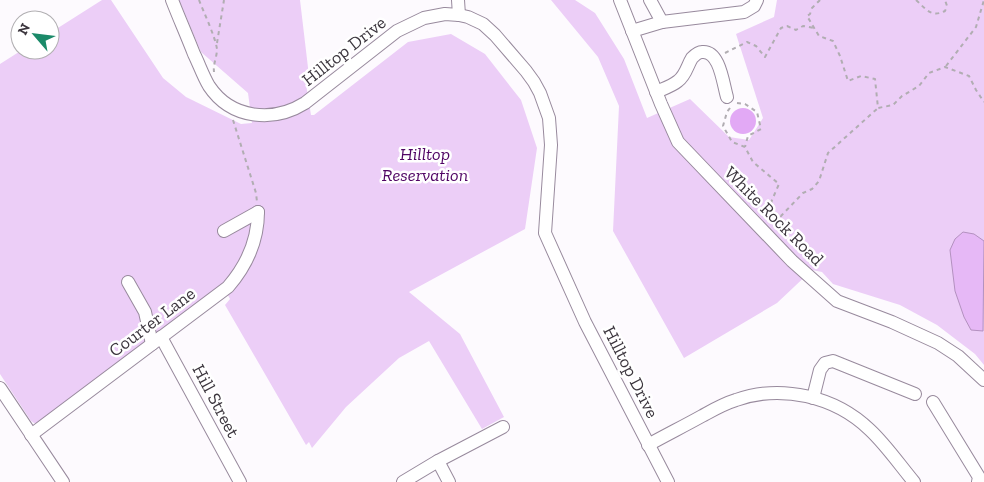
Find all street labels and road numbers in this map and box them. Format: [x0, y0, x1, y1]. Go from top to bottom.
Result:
street label: Hilltop Drive [298, 11, 390, 91]
street label: White Rock Road [720, 162, 828, 270]
street label: Courter Lane [105, 282, 199, 362]
street label: Hilltop Drive [598, 322, 664, 422]
street label: Hill Street [188, 361, 245, 442]

